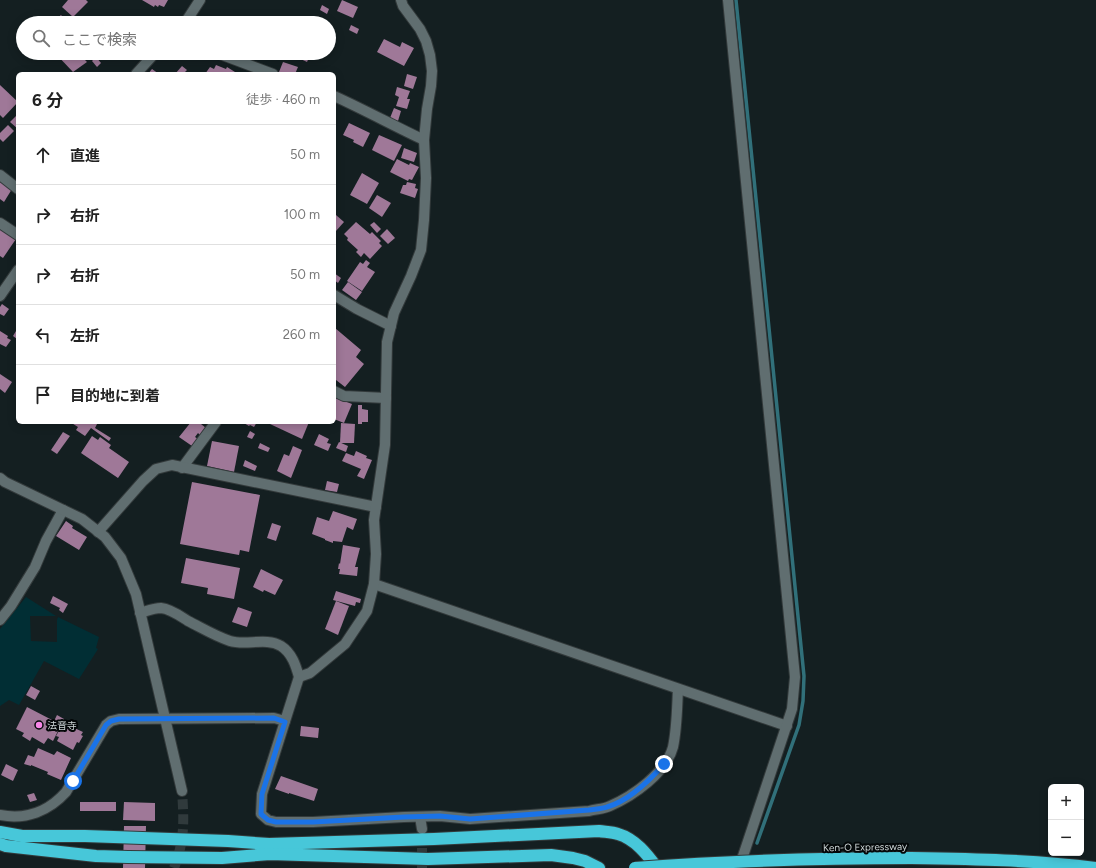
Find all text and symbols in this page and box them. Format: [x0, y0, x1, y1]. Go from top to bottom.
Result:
search box [16, 16, 336, 60]
icon: search [30, 27, 52, 49]
text: ここで検索 [62, 31, 137, 49]
text: 6 分 [32, 90, 63, 110]
text: 徒歩 · 460 m [246, 92, 320, 107]
icon: ahead [32, 144, 54, 166]
text: 直進 [70, 147, 100, 165]
text: 50 m [290, 147, 320, 162]
icon: right [32, 204, 54, 226]
text: 右折 [70, 207, 100, 225]
text: 100 m [284, 207, 320, 222]
icon: right [32, 264, 54, 286]
text: 右折 [70, 267, 100, 285]
text: 50 m [290, 267, 320, 282]
icon: left [32, 324, 54, 346]
text: 左折 [70, 327, 100, 345]
text: 260 m [283, 327, 320, 342]
icon: arrive [32, 384, 54, 406]
text: 目的地に到着 [70, 387, 160, 405]
place label: 法音寺 [47, 719, 77, 732]
marker: 法音寺 [34, 720, 44, 730]
route end [655, 755, 673, 773]
route start [64, 772, 82, 790]
map controls [1048, 784, 1084, 856]
button: + [1048, 784, 1084, 820]
button: − [1048, 820, 1084, 856]
street label: Ken-O Expressway [823, 840, 908, 854]

